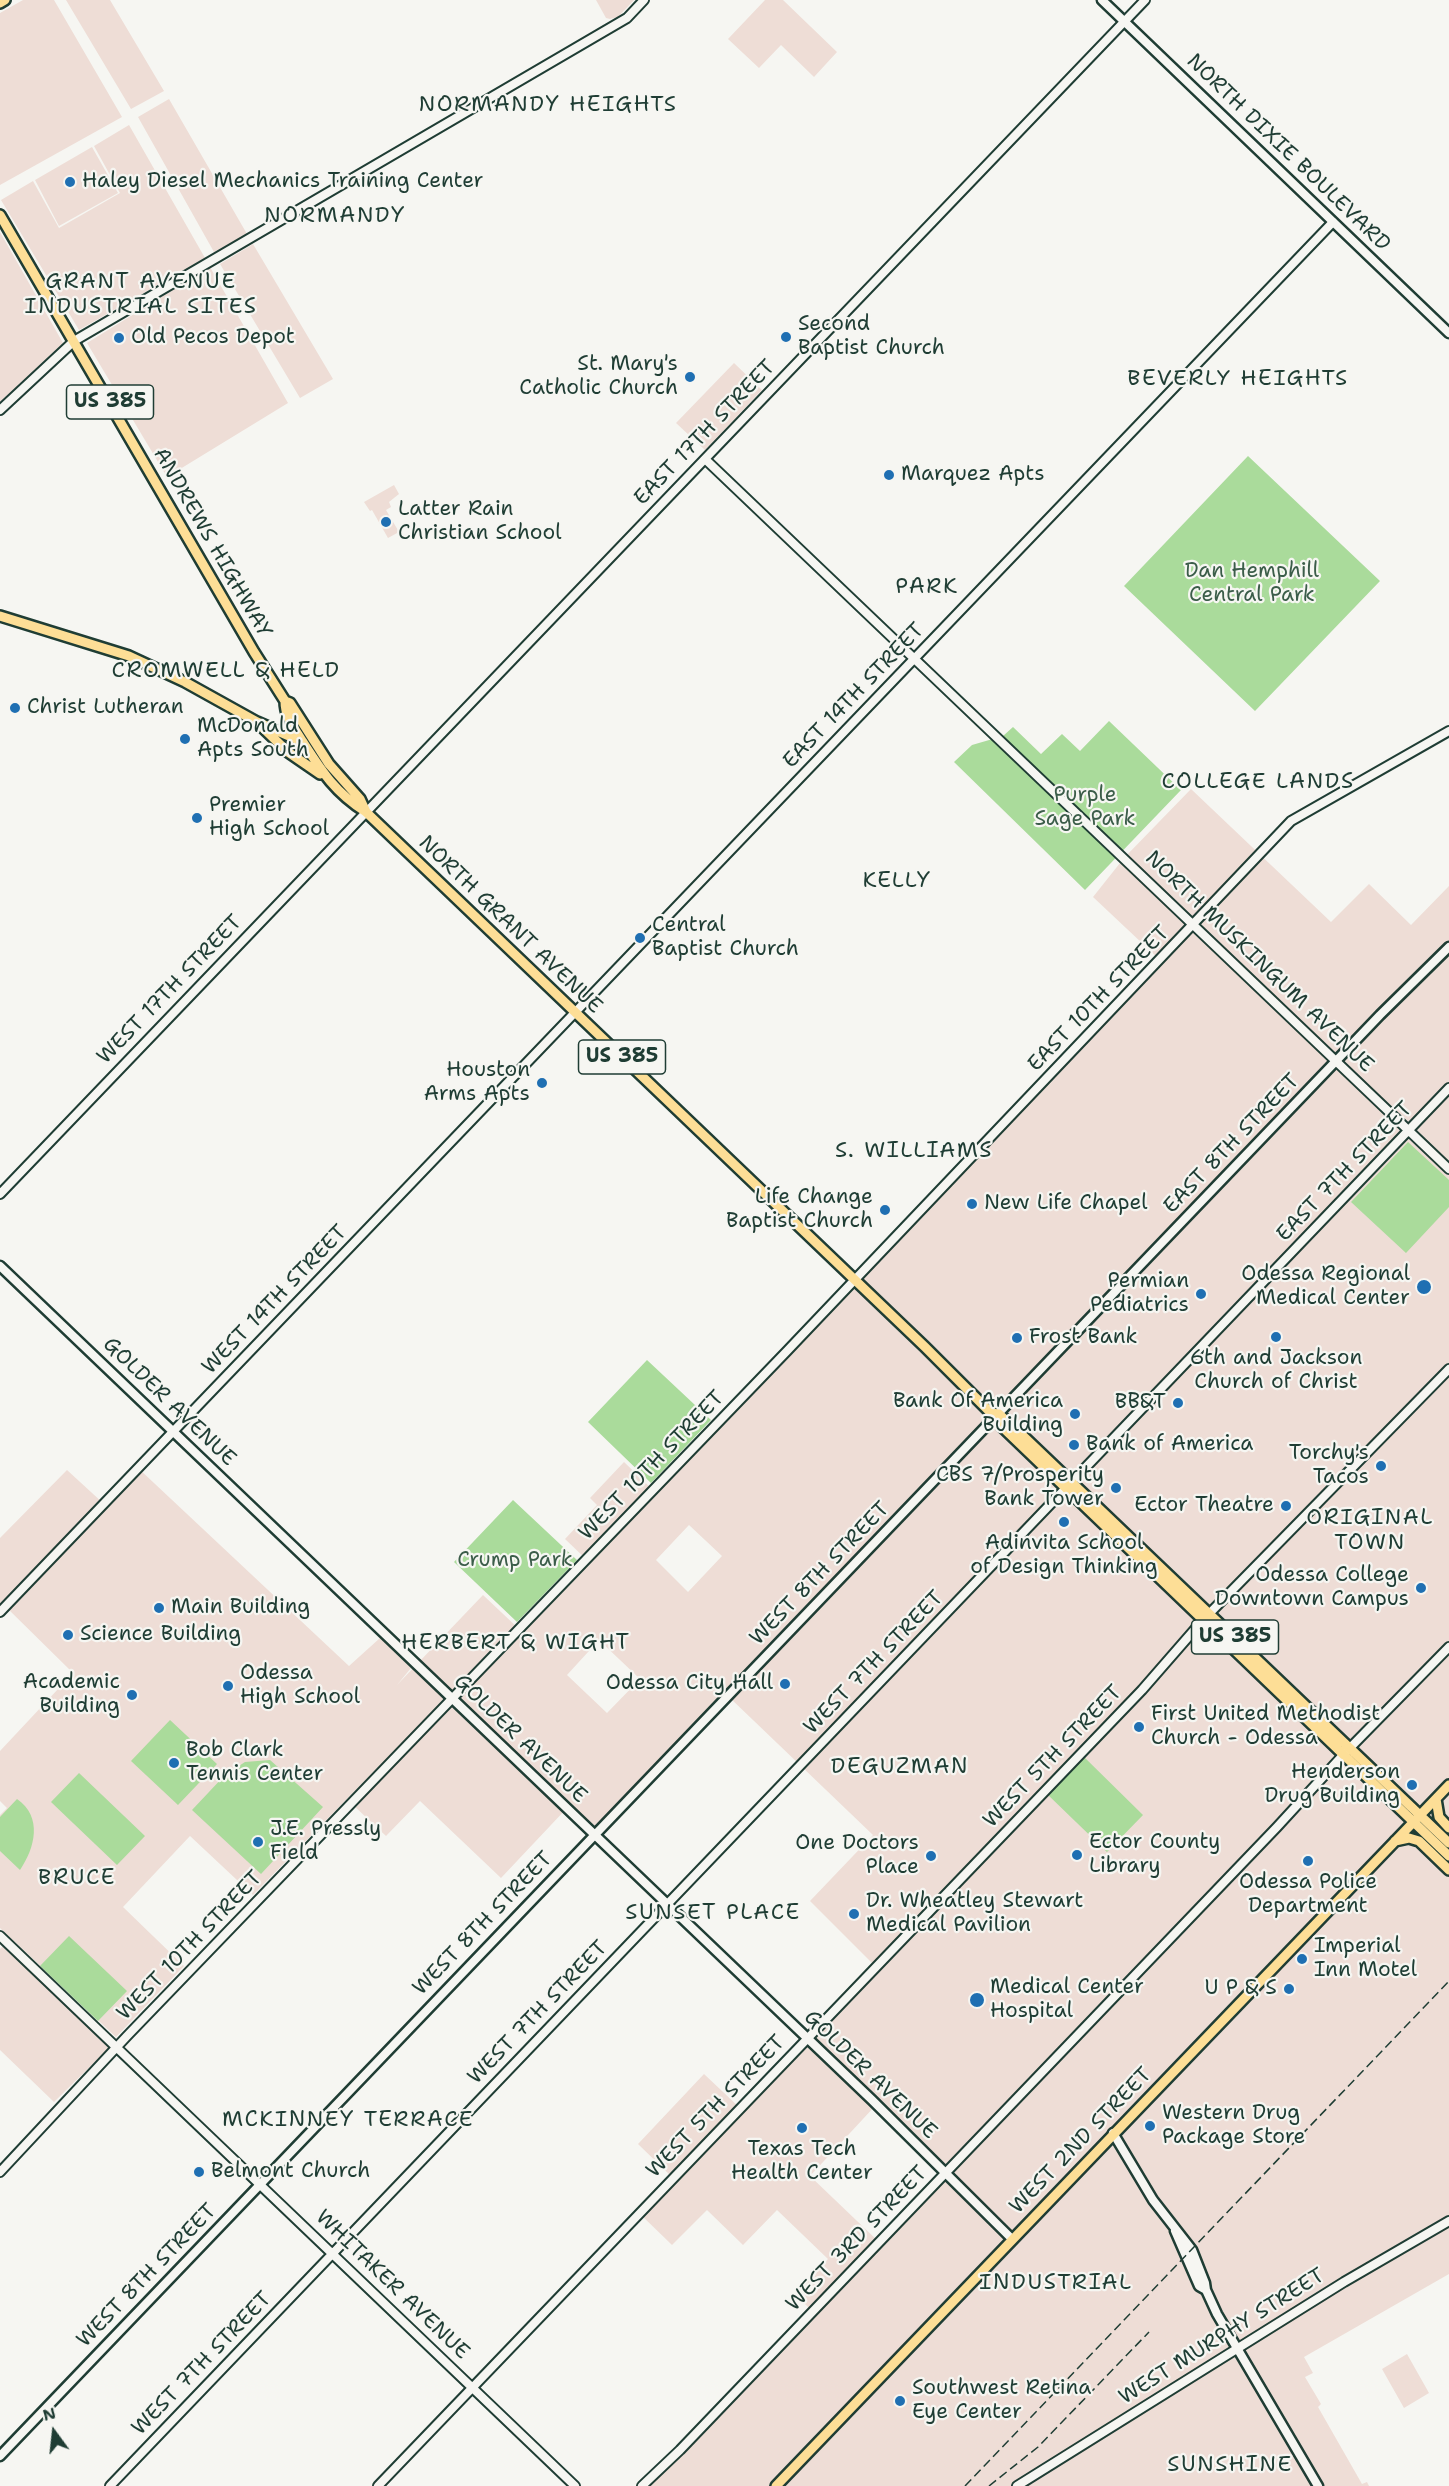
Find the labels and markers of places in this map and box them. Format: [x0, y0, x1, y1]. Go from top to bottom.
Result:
place label: Haley Diesel Mechanics Training Center [82, 169, 484, 195]
marker: Haley Diesel Mechanics Training Center [63, 175, 77, 189]
place label: Second Baptist Church [798, 312, 945, 362]
place label: Old Pecos Depot [131, 325, 295, 351]
marker: Second Baptist Church [779, 330, 793, 344]
marker: Old Pecos Depot [112, 331, 126, 345]
place label: St. Mary's Catholic Church [519, 352, 678, 402]
marker: St. Mary's Catholic Church [683, 370, 697, 384]
place label: Marquez Apts [901, 462, 1045, 488]
marker: Marquez Apts [882, 468, 896, 482]
place label: Latter Rain Christian School [398, 497, 561, 547]
marker: Latter Rain Christian School [379, 515, 393, 529]
place label: Christ Lutheran [27, 695, 184, 721]
marker: Christ Lutheran [8, 701, 22, 715]
place label: McDonald Apts South [197, 714, 309, 764]
marker: McDonald Apts South [178, 732, 192, 746]
place label: Premier High School [209, 793, 329, 843]
marker: Premier High School [190, 811, 204, 825]
place label: Central Baptist Church [652, 913, 799, 963]
marker: Central Baptist Church [633, 931, 647, 945]
place label: Houston Arms Apts [424, 1058, 530, 1108]
marker: Houston Arms Apts [535, 1076, 549, 1090]
place label: Life Change Baptist Church [726, 1185, 873, 1235]
place label: New Life Chapel [984, 1191, 1148, 1217]
marker: New Life Chapel [965, 1197, 979, 1211]
marker: Life Change Baptist Church [878, 1203, 892, 1217]
place label: Odessa Regional Medical Center [1241, 1262, 1410, 1312]
place label: Permian Pediatrics [1090, 1269, 1189, 1319]
marker: Odessa Regional Medical Center [1415, 1278, 1433, 1296]
marker: Permian Pediatrics [1194, 1287, 1208, 1301]
place label: Frost Bank [1029, 1325, 1138, 1351]
marker: 6th and Jackson Church of Christ [1269, 1330, 1283, 1344]
marker: Frost Bank [1010, 1331, 1024, 1345]
place label: 6th and Jackson Church of Christ [1190, 1346, 1362, 1396]
place label: Bank Of America Building [893, 1389, 1063, 1439]
place label: BB&T [1115, 1390, 1166, 1416]
marker: BB&T [1171, 1396, 1185, 1410]
marker: Bank Of America Building [1068, 1407, 1082, 1421]
place label: Bank of America [1086, 1432, 1253, 1458]
marker: Bank of America [1067, 1438, 1081, 1452]
place label: Torchy's Tacos [1289, 1441, 1369, 1491]
marker: Torchy's Tacos [1374, 1459, 1388, 1473]
place label: CBS 7/Prosperity Bank Tower [936, 1463, 1104, 1513]
marker: CBS 7/Prosperity Bank Tower [1109, 1481, 1123, 1495]
place label: Ector Theatre [1134, 1493, 1274, 1519]
marker: Ector Theatre [1279, 1499, 1293, 1513]
marker: Adinvita School of Design Thinking [1057, 1515, 1071, 1529]
place label: Adinvita School of Design Thinking [970, 1531, 1158, 1581]
place label: Odessa College Downtown Campus [1215, 1563, 1409, 1613]
marker: Odessa College Downtown Campus [1414, 1581, 1428, 1595]
place label: Main Building [171, 1595, 310, 1621]
marker: Main Building [152, 1601, 166, 1615]
place label: Science Building [80, 1622, 241, 1648]
marker: Science Building [61, 1628, 75, 1642]
place label: Odessa High School [240, 1661, 360, 1711]
place label: Academic Building [23, 1670, 120, 1720]
place label: Odessa City Hall [606, 1671, 773, 1697]
marker: Odessa City Hall [778, 1677, 792, 1691]
marker: Odessa High School [221, 1679, 235, 1693]
marker: Academic Building [125, 1688, 139, 1702]
place label: First United Methodist Church - Odessa [1151, 1702, 1380, 1752]
marker: First United Methodist Church - Odessa [1132, 1720, 1146, 1734]
place label: Bob Clark Tennis Center [186, 1738, 323, 1788]
marker: Bob Clark Tennis Center [167, 1756, 181, 1770]
place label: Henderson Drug Building [1264, 1760, 1400, 1810]
marker: Henderson Drug Building [1405, 1778, 1419, 1792]
place label: J.E. Pressly Field [270, 1817, 381, 1867]
place label: Ector County Library [1089, 1830, 1220, 1880]
place label: One Doctors Place [795, 1831, 919, 1881]
marker: J.E. Pressly Field [251, 1835, 265, 1849]
marker: Ector County Library [1070, 1848, 1084, 1862]
marker: One Doctors Place [924, 1849, 938, 1863]
marker: Odessa Police Department [1301, 1854, 1315, 1868]
place label: Odessa Police Department [1239, 1870, 1377, 1920]
place label: Dr. Wheatley Stewart Medical Pavilion [866, 1889, 1083, 1939]
marker: Dr. Wheatley Stewart Medical Pavilion [847, 1907, 861, 1921]
place label: Imperial Inn Motel [1314, 1934, 1417, 1984]
marker: Imperial Inn Motel [1295, 1952, 1309, 1966]
place label: Medical Center Hospital [990, 1975, 1144, 2025]
place label: U P & S [1205, 1976, 1277, 2002]
marker: U P & S [1282, 1982, 1296, 1996]
marker: Medical Center Hospital [968, 1991, 986, 2009]
place label: Western Drug Package Store [1162, 2101, 1305, 2151]
marker: Western Drug Package Store [1143, 2119, 1157, 2133]
marker: Texas Tech Health Center [795, 2121, 809, 2135]
place label: Texas Tech Health Center [731, 2137, 873, 2187]
place label: Belmont Church [211, 2159, 370, 2185]
marker: Belmont Church [192, 2165, 206, 2179]
place label: Southwest Retina Eye Center [912, 2376, 1091, 2426]
marker: Southwest Retina Eye Center [893, 2394, 907, 2408]

